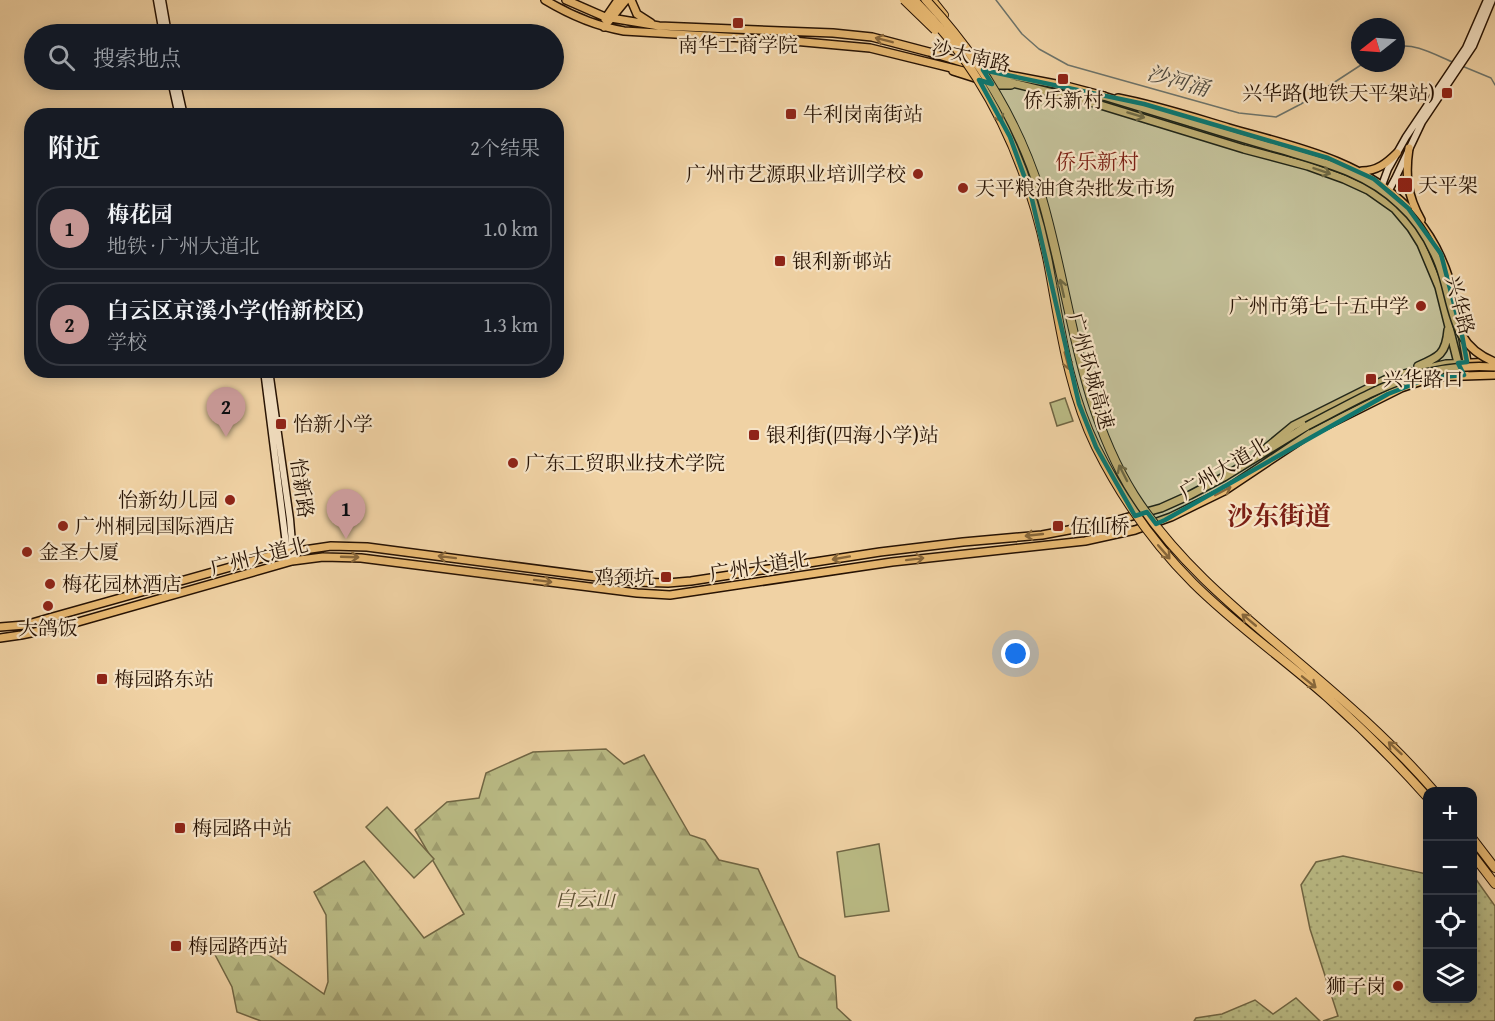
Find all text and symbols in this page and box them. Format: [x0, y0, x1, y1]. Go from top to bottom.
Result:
marker: 南华工商学院 [731, 16, 745, 30]
north arrow [1351, 18, 1405, 72]
search box [24, 24, 564, 90]
place label: 南华工商学院 [678, 30, 798, 59]
street label: 沙太南路 [929, 32, 1013, 79]
one-way arrow [874, 34, 893, 46]
icon: search [45, 41, 78, 74]
text: 搜索地点 [93, 42, 181, 74]
water label: 沙河涌 [1144, 57, 1215, 105]
marker: 侨乐新村 [1056, 72, 1070, 86]
place label: 兴华路(地铁天平架站) [1242, 78, 1435, 107]
place label: 侨乐新村 [1023, 85, 1103, 114]
marker: 兴华路(地铁天平架站) [1440, 86, 1454, 100]
place label: 牛利岗南街站 [803, 99, 923, 128]
one-way arrow [993, 104, 1005, 122]
marker: 牛利岗南街站 [784, 107, 798, 121]
one-way arrow [1126, 110, 1145, 121]
text: 附近 [48, 128, 100, 167]
text: 2个结果 [470, 133, 540, 162]
district label: 侨乐新村 [1055, 146, 1139, 177]
place label: 广州市艺源职业培训学校 [686, 159, 906, 188]
one-way arrow [1312, 166, 1331, 177]
marker: 广州市艺源职业培训学校 [911, 167, 925, 181]
place label: 天平架 [1418, 170, 1478, 199]
place label: 天平粮油食杂批发市场 [975, 173, 1175, 202]
marker: 天平架 [1396, 176, 1414, 194]
marker: 天平粮油食杂批发市场 [956, 181, 970, 195]
text: 梅花园 [107, 198, 173, 230]
text: 1 [64, 214, 75, 243]
text: 1.0 km [483, 214, 538, 243]
text: 地铁 · 广州大道北 [107, 231, 259, 260]
place label: 银利新邨站 [792, 246, 892, 275]
marker: 银利新邨站 [773, 254, 787, 268]
street label: 兴华路 [1439, 272, 1482, 338]
one-way arrow [1056, 279, 1068, 298]
place label: 广州市第七十五中学 [1229, 291, 1409, 320]
text: 白云区京溪小学(怡新校区) [107, 294, 364, 326]
marker: 广州市第七十五中学 [1414, 299, 1428, 313]
street label: 广州环城高速 [1061, 309, 1122, 433]
text: 2 [64, 310, 75, 339]
text: 1.3 km [483, 310, 538, 339]
text: 学校 [107, 327, 147, 356]
one-way arrow [1062, 351, 1074, 370]
place label: 兴华路口 [1383, 364, 1463, 393]
marker: 兴华路口 [1364, 372, 1378, 386]
pin: 2 [206, 388, 246, 437]
place label: 怡新小学 [293, 409, 373, 438]
marker: 怡新小学 [274, 417, 288, 431]
place label: 银利街(四海小学)站 [766, 420, 939, 449]
marker: 银利街(四海小学)站 [747, 428, 761, 442]
street label: 广州大道北 [1173, 429, 1274, 506]
place label: 广东工贸职业技术学院 [525, 448, 725, 477]
street label: 怡新路 [284, 456, 321, 520]
marker: 广东工贸职业技术学院 [506, 456, 520, 470]
one-way arrow [1117, 465, 1129, 482]
place label: 怡新幼儿园 [118, 485, 218, 514]
one-way arrow [1214, 485, 1231, 497]
pin: 1 [326, 490, 366, 539]
marker: 怡新幼儿园 [223, 493, 237, 507]
district label: 沙东街道 [1227, 496, 1331, 535]
place label: 广州桐园国际酒店 [75, 511, 235, 540]
place label: 伍仙桥 [1070, 511, 1130, 540]
marker: 广州桐园国际酒店 [56, 519, 70, 533]
marker: 伍仙桥 [1051, 519, 1065, 533]
street label: 广州大道北 [207, 529, 311, 582]
one-way arrow [1025, 530, 1045, 541]
place label: 金圣大厦 [39, 537, 119, 566]
street label: 广州大道北 [707, 543, 811, 588]
one-way arrow [1158, 544, 1171, 560]
marker: 金圣大厦 [20, 545, 34, 559]
one-way arrow [437, 551, 457, 562]
one-way arrow [339, 552, 359, 563]
one-way arrow [831, 553, 851, 564]
one-way arrow [904, 553, 924, 564]
place label: 鸡颈坑 [594, 562, 654, 591]
place label: 梅花园林酒店 [62, 569, 182, 598]
marker: 鸡颈坑 [659, 570, 673, 584]
one-way arrow [533, 576, 553, 587]
marker: 梅花园林酒店 [43, 577, 57, 591]
marker: 大鸽饭 [41, 599, 55, 613]
place label: 大鸽饭 [18, 613, 78, 642]
one-way arrow [1242, 613, 1257, 627]
your location [1001, 639, 1030, 668]
place label: 梅园路东站 [114, 664, 214, 693]
marker: 梅园路东站 [95, 672, 109, 686]
one-way arrow [1301, 675, 1316, 689]
one-way arrow [1388, 742, 1403, 756]
map controls [1423, 787, 1477, 1003]
button: + [1423, 787, 1477, 841]
place label: 梅园路中站 [192, 813, 292, 842]
marker: 梅园路中站 [173, 821, 187, 835]
button: − [1423, 841, 1477, 895]
park label: 白云山 [555, 884, 617, 913]
button: locate [1423, 895, 1477, 949]
place label: 梅园路西站 [188, 931, 288, 960]
marker: 梅园路西站 [169, 939, 183, 953]
button: layers [1423, 949, 1477, 1003]
place label: 狮子岗 [1326, 971, 1386, 1000]
marker: 狮子岗 [1391, 979, 1405, 993]

